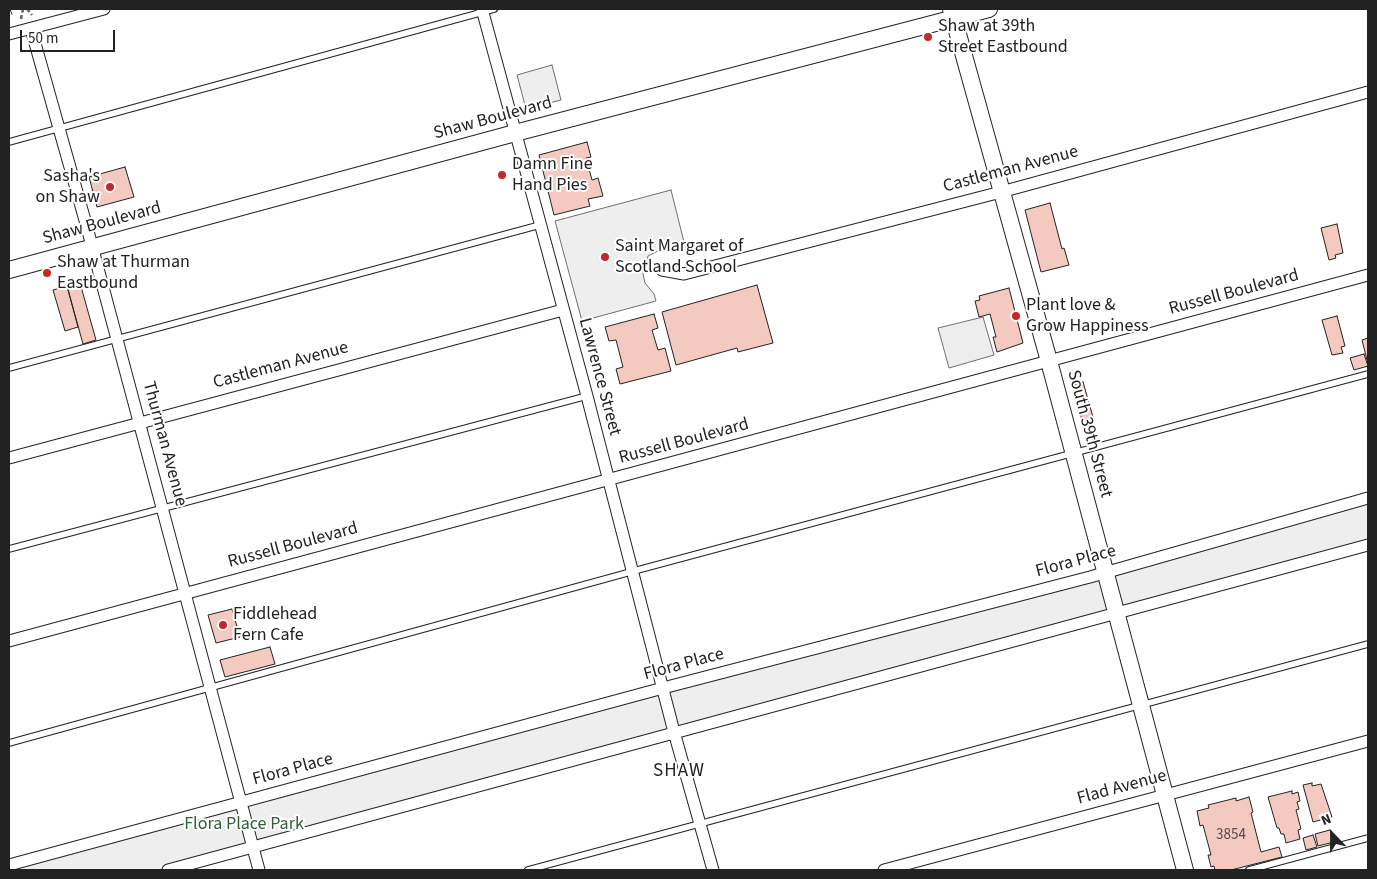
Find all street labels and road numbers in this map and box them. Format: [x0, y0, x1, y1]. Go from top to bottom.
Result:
street label: Shaw Boulevard [431, 93, 555, 145]
street label: Castleman Avenue [941, 142, 1081, 198]
street label: Shaw Boulevard [40, 198, 164, 250]
street label: Russell Boulevard [1167, 265, 1301, 321]
street label: Lawrence Street [573, 316, 625, 438]
street label: Castleman Avenue [211, 338, 351, 394]
street label: South 39th Street [1062, 368, 1116, 500]
street label: Thurman Avenue [137, 379, 191, 509]
street label: Russell Boulevard [617, 414, 751, 470]
street label: Russell Boulevard [226, 518, 360, 574]
street label: Flora Place [1033, 541, 1119, 583]
street label: Flora Place [641, 644, 727, 686]
street label: Flora Place [250, 749, 336, 791]
street label: Flad Avenue [1075, 766, 1169, 810]

